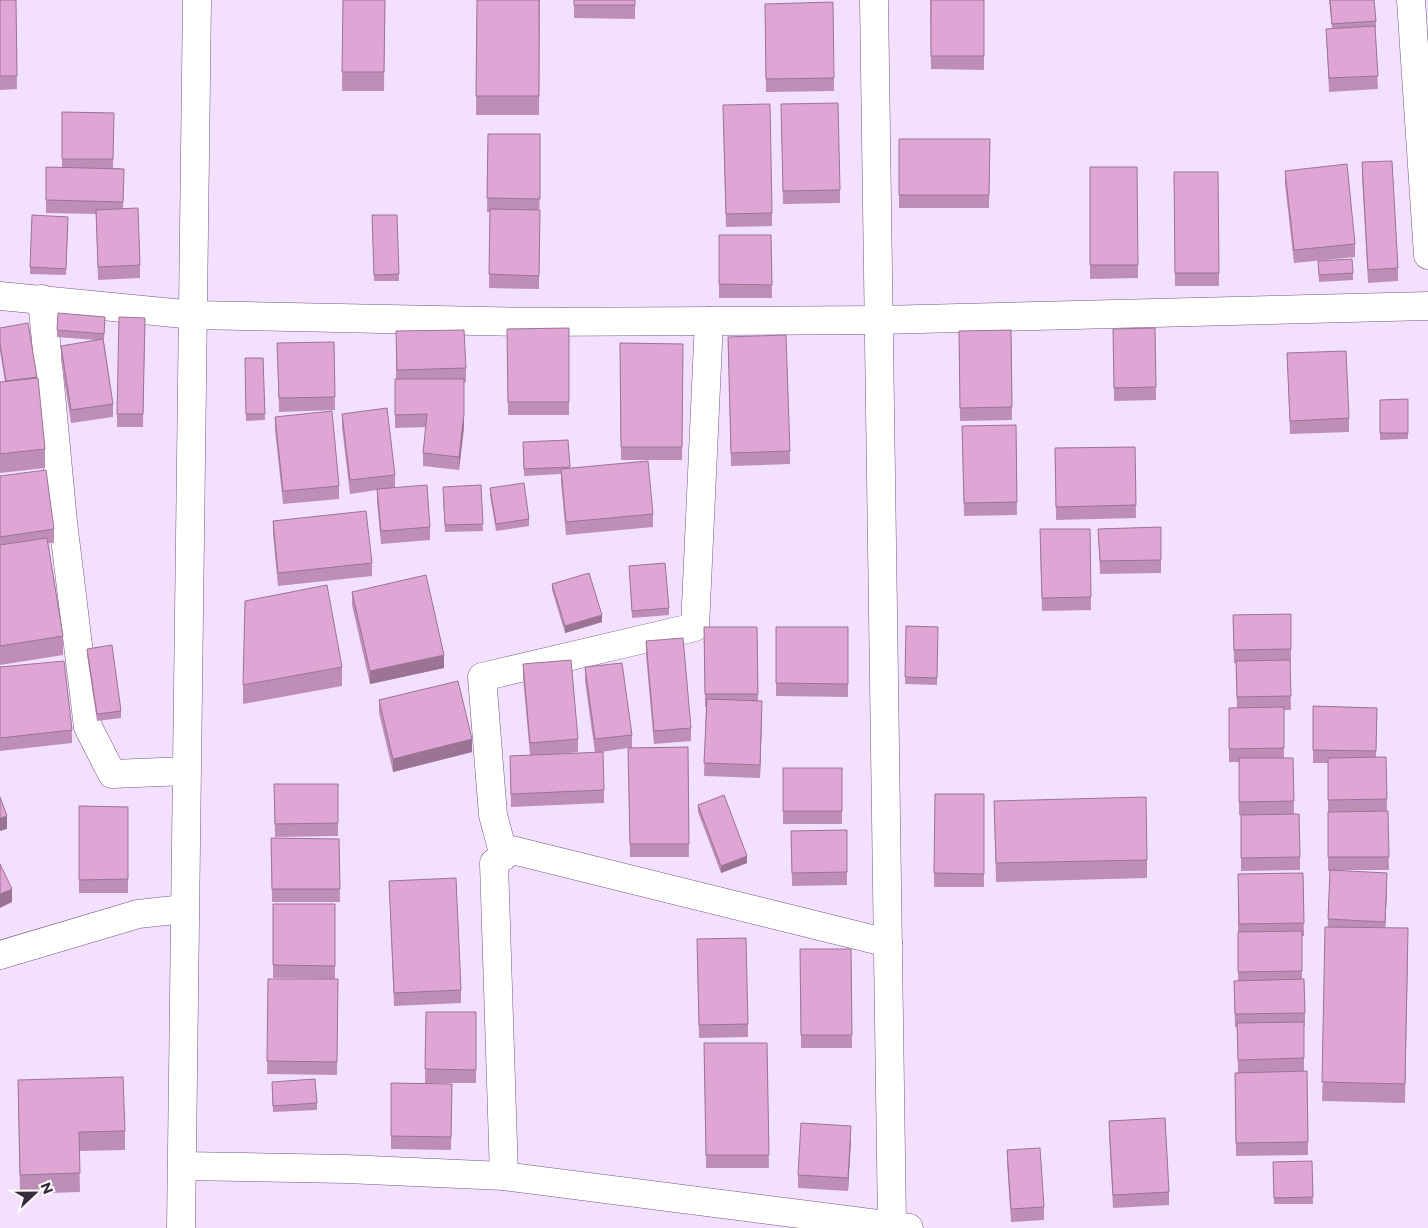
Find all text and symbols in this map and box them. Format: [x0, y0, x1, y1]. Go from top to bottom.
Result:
north arrow [10, 1168, 60, 1218]
text: N [37, 1180, 58, 1197]

